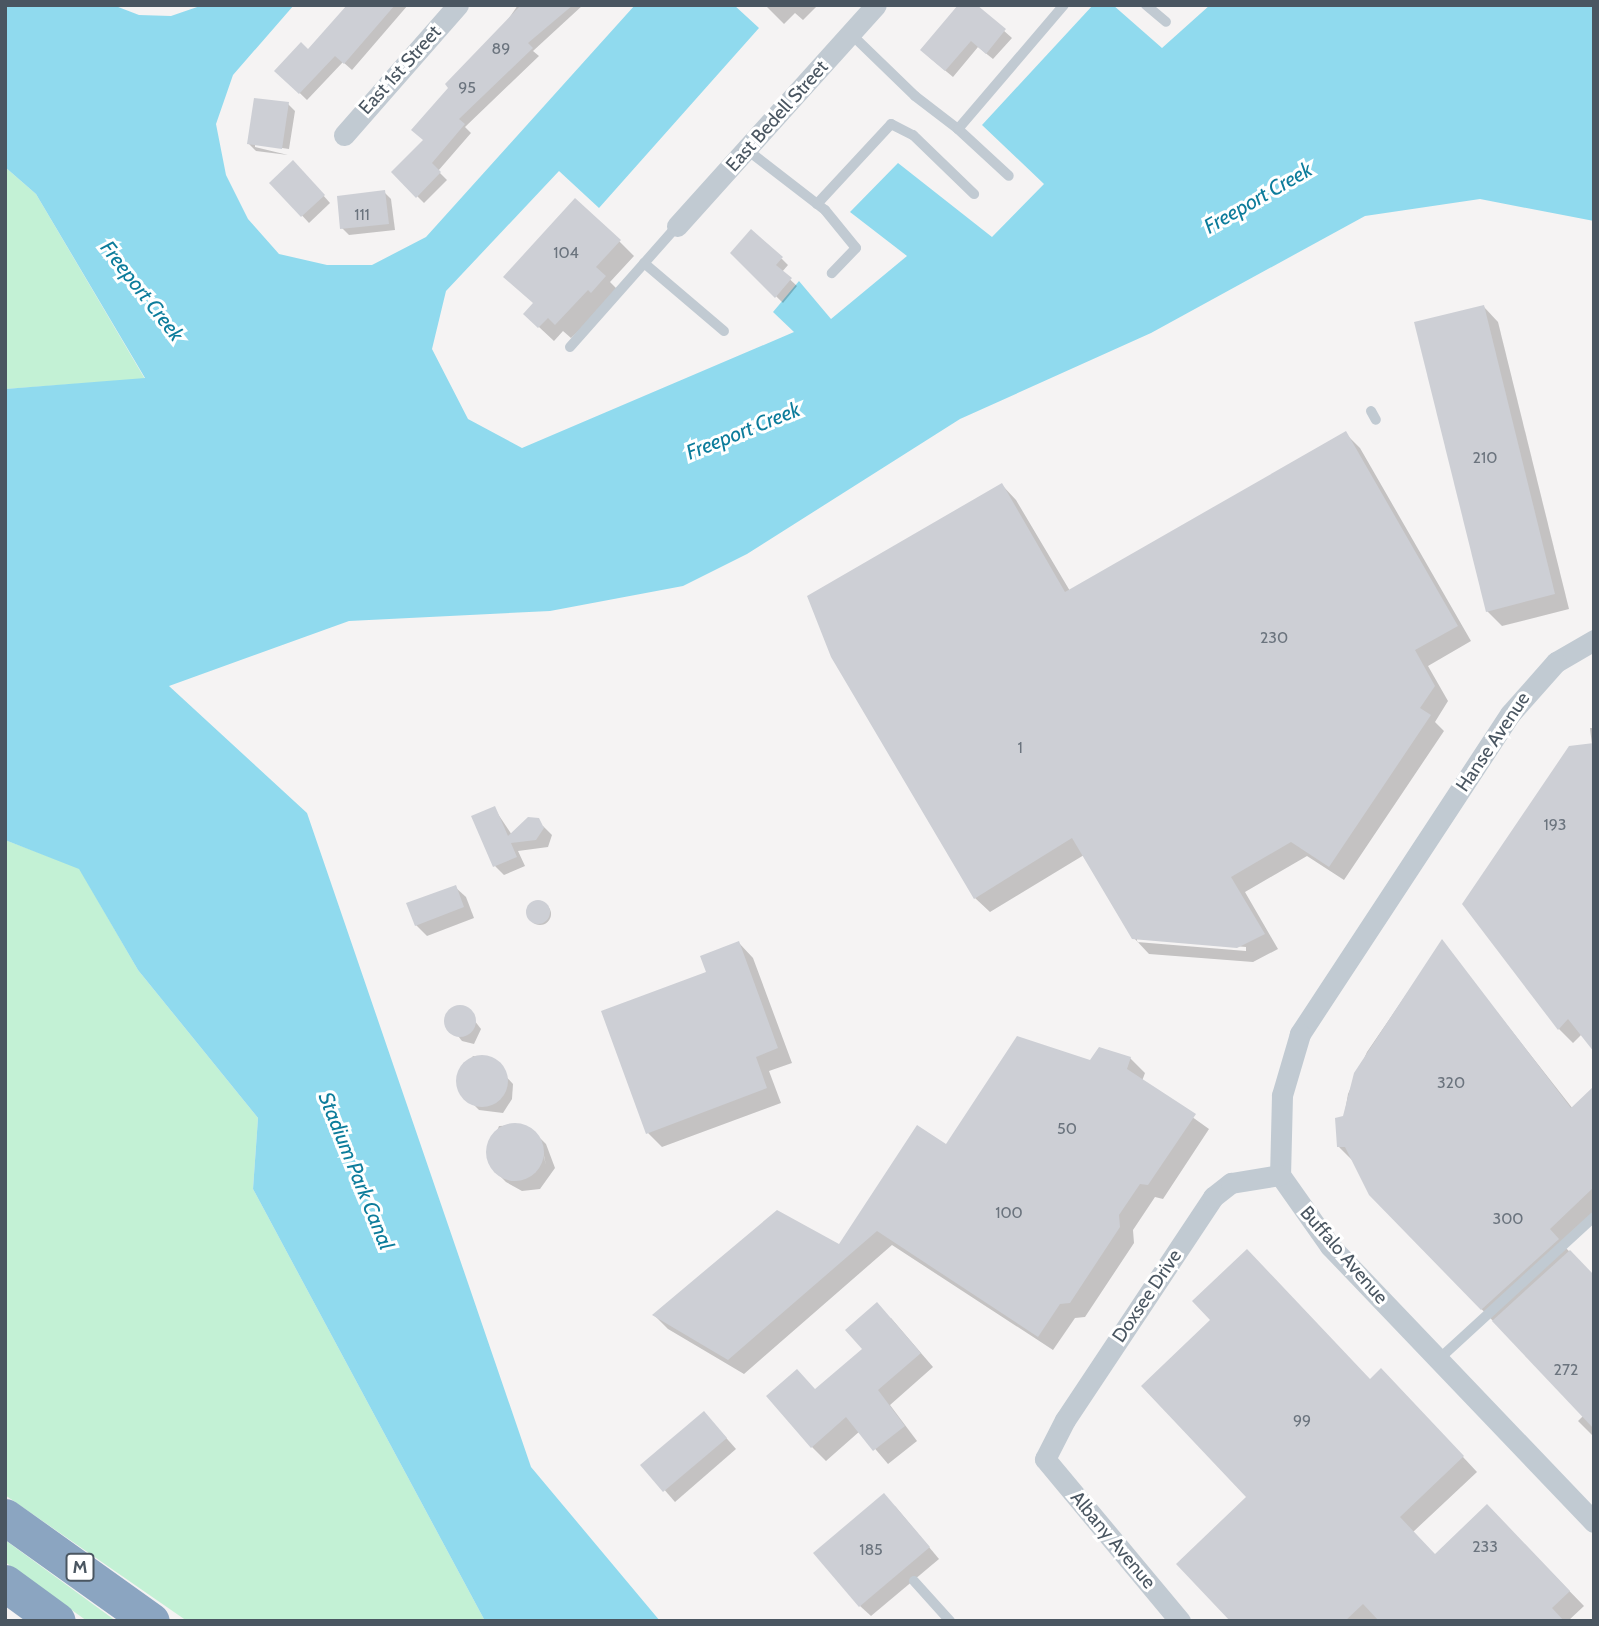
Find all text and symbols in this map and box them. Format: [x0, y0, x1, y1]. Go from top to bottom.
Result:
street label: East 1st Street [354, 21, 446, 119]
house number: 89 [492, 39, 510, 59]
street label: East Bedell Street [721, 56, 833, 176]
house number: 95 [458, 78, 476, 98]
water label: Freeport Creek [1199, 157, 1317, 239]
house number: 111 [354, 205, 370, 225]
water label: Freeport Creek [95, 236, 189, 346]
house number: 104 [553, 243, 579, 263]
water label: Freeport Creek [682, 397, 804, 465]
house number: 210 [1473, 448, 1497, 468]
house number: 230 [1260, 628, 1288, 648]
street label: Hanse Avenue [1451, 688, 1535, 796]
house number: 1 [1017, 738, 1023, 758]
house number: 193 [1544, 815, 1566, 835]
house number: 320 [1437, 1073, 1465, 1093]
water label: Stadium Park Canal [313, 1088, 399, 1254]
house number: 50 [1057, 1119, 1077, 1139]
street label: Buffalo Avenue [1295, 1201, 1393, 1309]
house number: 100 [995, 1203, 1023, 1223]
house number: 300 [1493, 1209, 1523, 1229]
street label: Doxsee Drive [1108, 1245, 1186, 1347]
house number: 272 [1554, 1360, 1578, 1380]
house number: 99 [1293, 1411, 1311, 1431]
street label: Albany Avenue [1066, 1487, 1160, 1593]
house number: 233 [1472, 1537, 1498, 1557]
house number: 185 [859, 1540, 883, 1560]
road number: M [64, 1552, 96, 1582]

